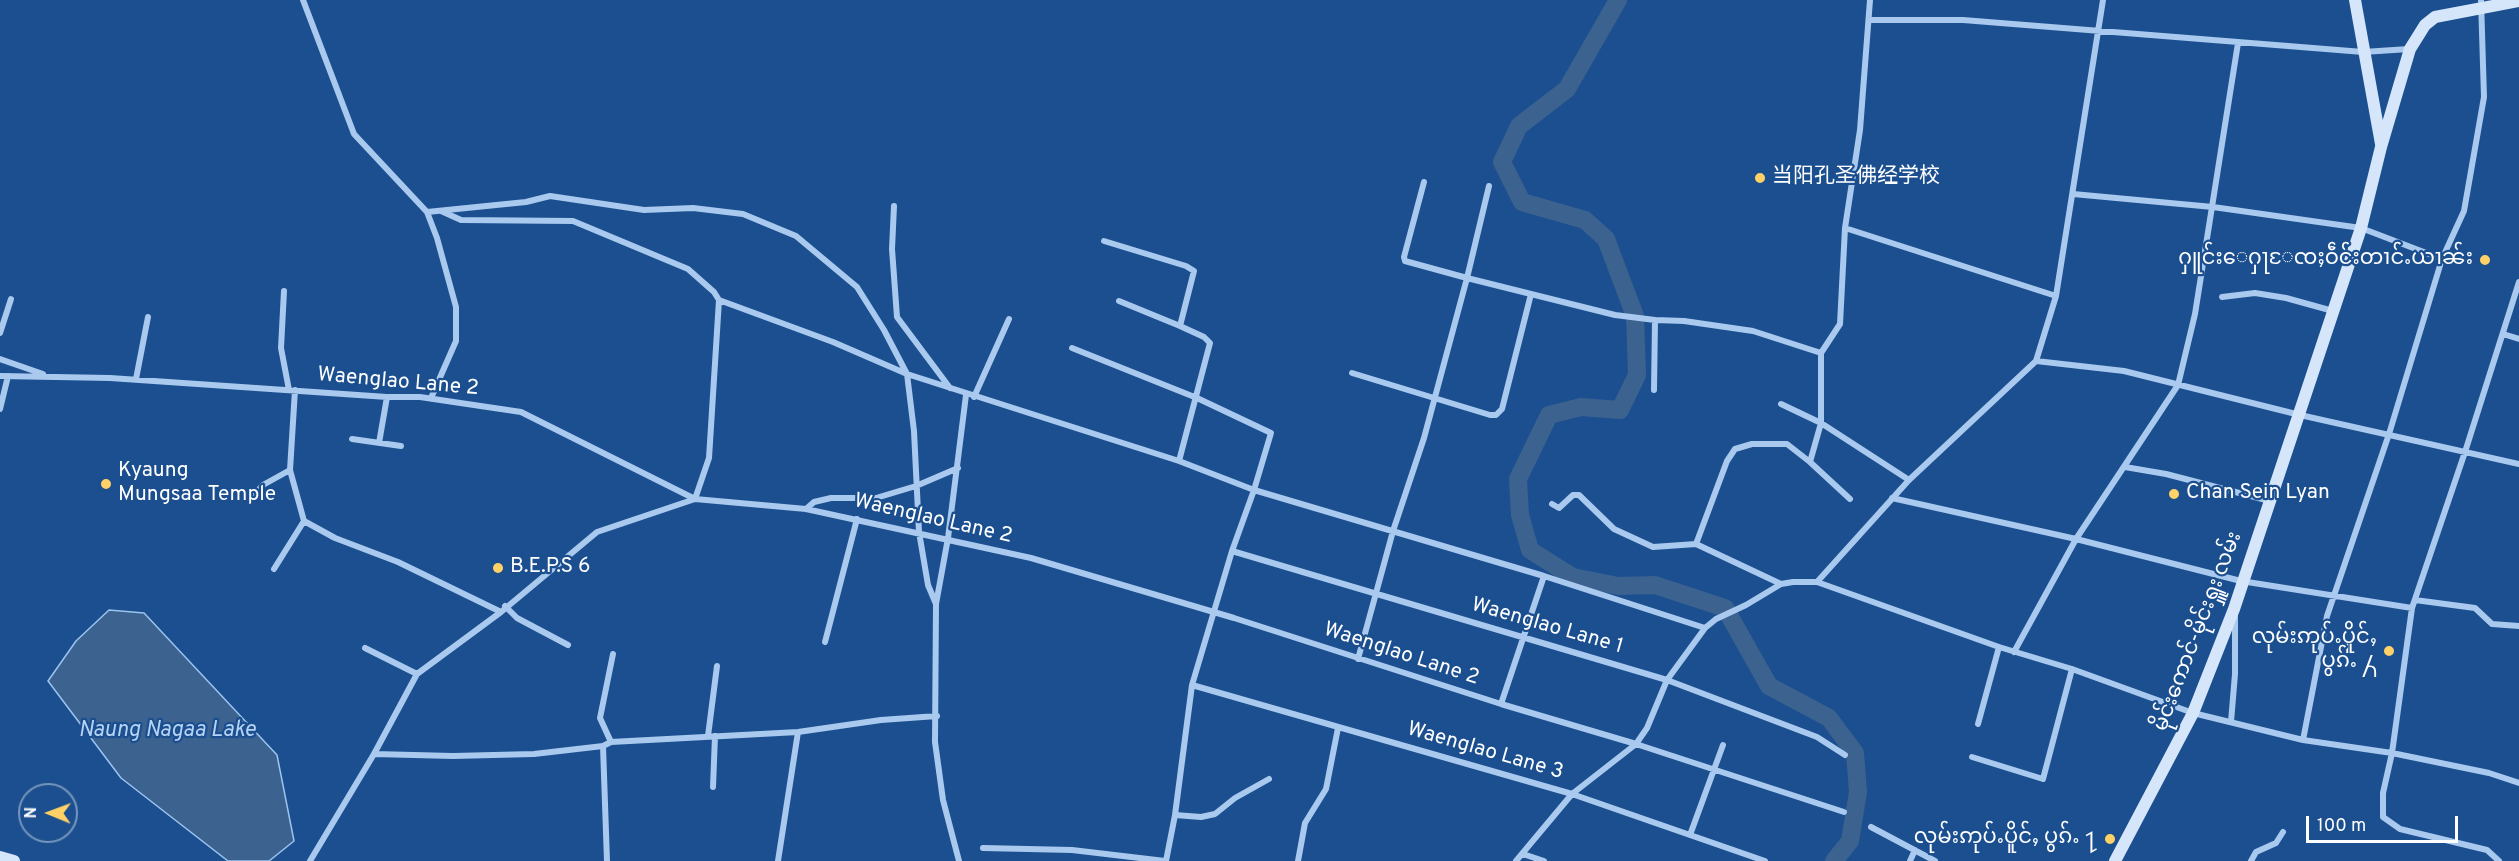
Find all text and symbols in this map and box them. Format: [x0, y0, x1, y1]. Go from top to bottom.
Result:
place label: 当阳孔圣佛经学校 [1772, 165, 1940, 191]
marker: 当阳孔圣佛经学校 [1753, 171, 1767, 185]
place label: ႁူင်းေႁႃႄၸႈဝဵင်းတၢင်ႉယၢၼ်း [2178, 247, 2473, 273]
marker: ႁူင်းေႁႃႄၸႈဝဵင်းတၢင်ႉယၢၼ်း [2478, 253, 2492, 267]
street label: Waenglao Lane 2 [316, 363, 480, 403]
place label: Kyaung Mungsaa Temple [118, 459, 276, 509]
marker: Kyaung Mungsaa Temple [99, 477, 113, 491]
place label: Chan Sein Lyan [2186, 481, 2330, 507]
marker: Chan Sein Lyan [2167, 487, 2181, 501]
street label: Waenglao Lane 2 [851, 490, 1015, 550]
street label: မိုင်းကောင်-မိုင်းရှူး လမ်း [2149, 529, 2249, 735]
place label: B.E.P.S 6 [510, 555, 591, 581]
marker: B.E.P.S 6 [491, 561, 505, 575]
street label: Waenglao Lane 1 [1468, 593, 1626, 661]
street label: Waenglao Lane 2 [1320, 618, 1482, 692]
place label: လုမ်းဢုပ်ႉပိူင်ႇ ပွၵ်ႉ ႓ [2252, 626, 2377, 676]
marker: လုမ်းဢုပ်ႉပိူင်ႇ ပွၵ်ႉ ႓ [2382, 644, 2396, 658]
street label: Waenglao Lane 3 [1404, 718, 1566, 786]
water label: Naung Nagaa Lake [79, 719, 255, 745]
north arrow [18, 783, 78, 843]
scale bar [2309, 804, 2460, 842]
text: N [22, 807, 42, 819]
text: 100 m [2317, 815, 2366, 838]
place label: လုမ်းဢုပ်ႉပိူင်ႇ ပွၵ်ႉ ႑ [1914, 826, 2098, 852]
marker: လုမ်းဢုပ်ႉပိူင်ႇ ပွၵ်ႉ ႑ [2103, 832, 2117, 846]

